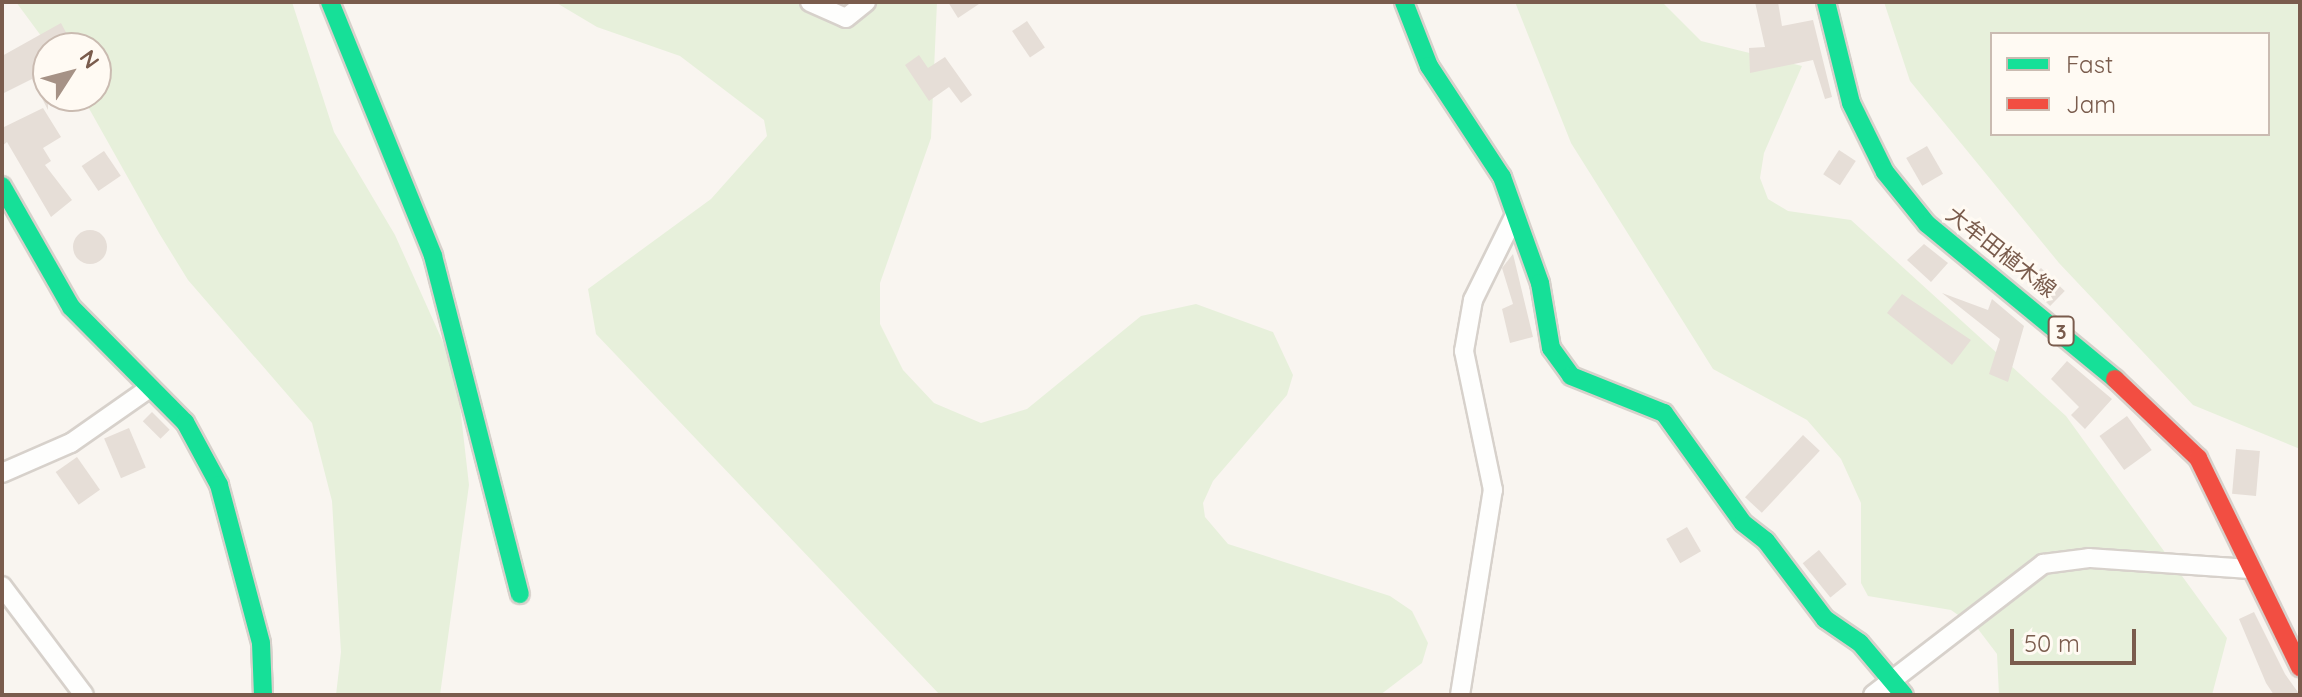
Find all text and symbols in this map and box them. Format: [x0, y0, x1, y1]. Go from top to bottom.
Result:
north arrow [32, 32, 112, 112]
legend [1990, 32, 2270, 136]
text: N [74, 44, 106, 74]
text: Fast [2066, 49, 2113, 79]
text: Jam [2066, 89, 2116, 119]
street label: 大牟田植木線 [1941, 201, 2061, 303]
road number: 3 [2047, 315, 2075, 347]
scale bar [2014, 613, 2140, 663]
text: 50 m [2024, 628, 2080, 658]

